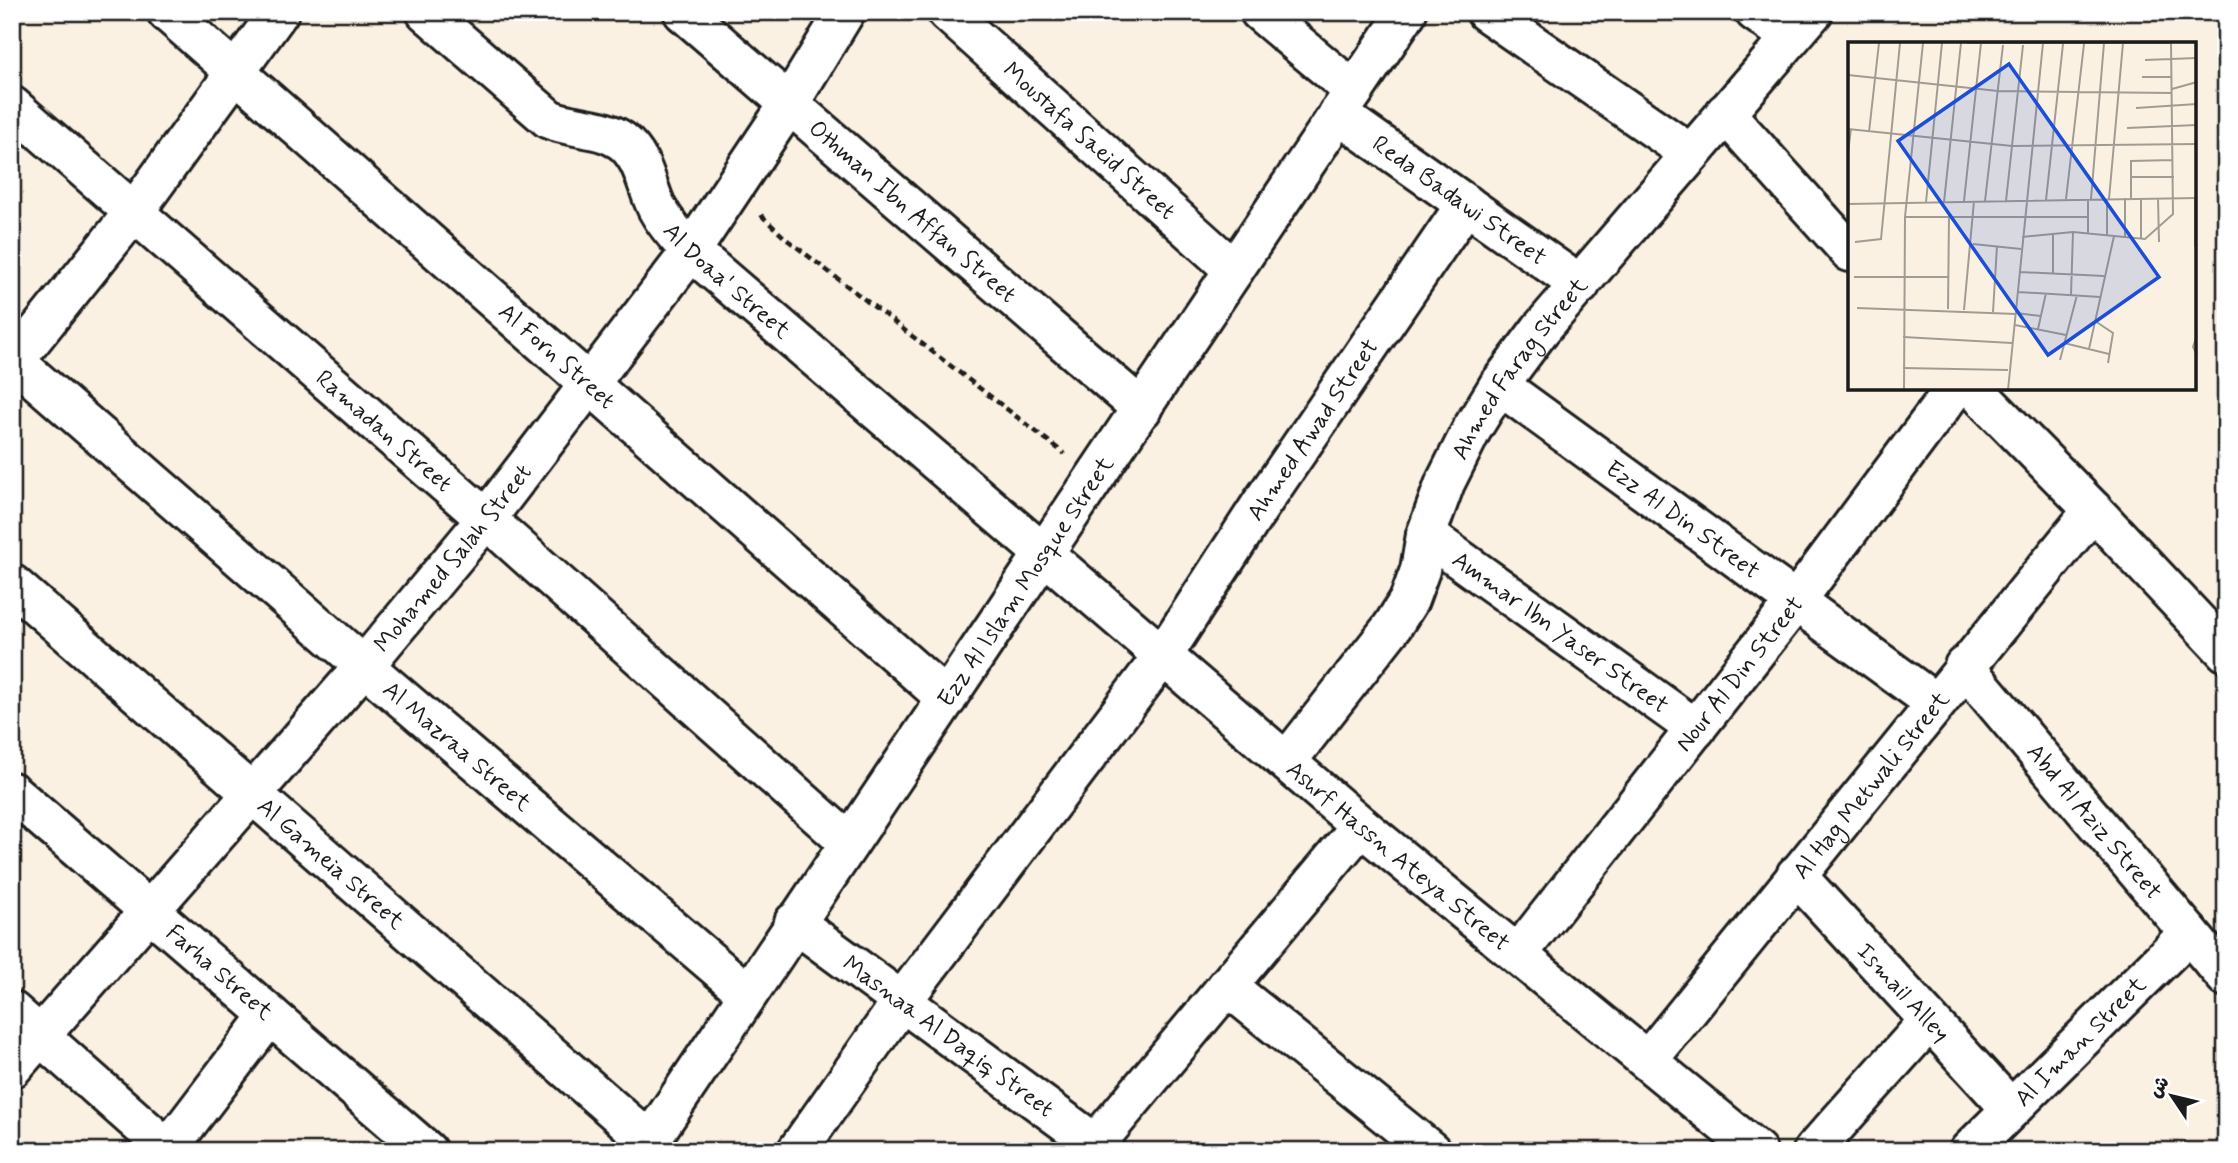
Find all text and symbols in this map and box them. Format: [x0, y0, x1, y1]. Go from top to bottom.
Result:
inset map [1848, 42, 2196, 390]
street label: Moustafa Saeid Street [996, 56, 1182, 227]
street label: Othman Ibn Affan Street [802, 114, 1022, 310]
street label: Reda Badawi Street [1365, 129, 1552, 274]
street label: Al Doaa' Street [655, 217, 796, 347]
street label: Ahmed Farag Street [1445, 271, 1595, 465]
street label: Al Forn Street [491, 297, 621, 417]
street label: Ahmed Awad Street [1241, 333, 1386, 527]
street label: Ramadan Street [309, 364, 458, 500]
street label: Ezz Al Islam Mosque Street [931, 451, 1122, 713]
street label: Ezz Al Din Street [1599, 454, 1766, 587]
street label: Mohamed Salah Street [368, 458, 539, 659]
street label: Ammar Ibn Yaser Street [1446, 545, 1674, 721]
street label: Nour Al Din Street [1669, 590, 1811, 759]
street label: Al Mazraa Street [376, 675, 537, 819]
street label: Al Hag Metwali Street [1786, 685, 1957, 886]
street label: Abd Al Aziz Street [2019, 738, 2168, 907]
street label: Ashrf Hassn Ateya Street [1279, 755, 1516, 959]
street label: Al Gameia Street [250, 791, 410, 937]
street label: Farha Street [159, 918, 279, 1028]
street label: Ismail Alley [1849, 937, 1956, 1049]
street label: Masnaa Al Daqiq Street [836, 949, 1060, 1125]
street label: Al Iman Street [2008, 970, 2153, 1114]
north arrow [2136, 1062, 2206, 1132]
text: ش [2143, 1071, 2176, 1103]

